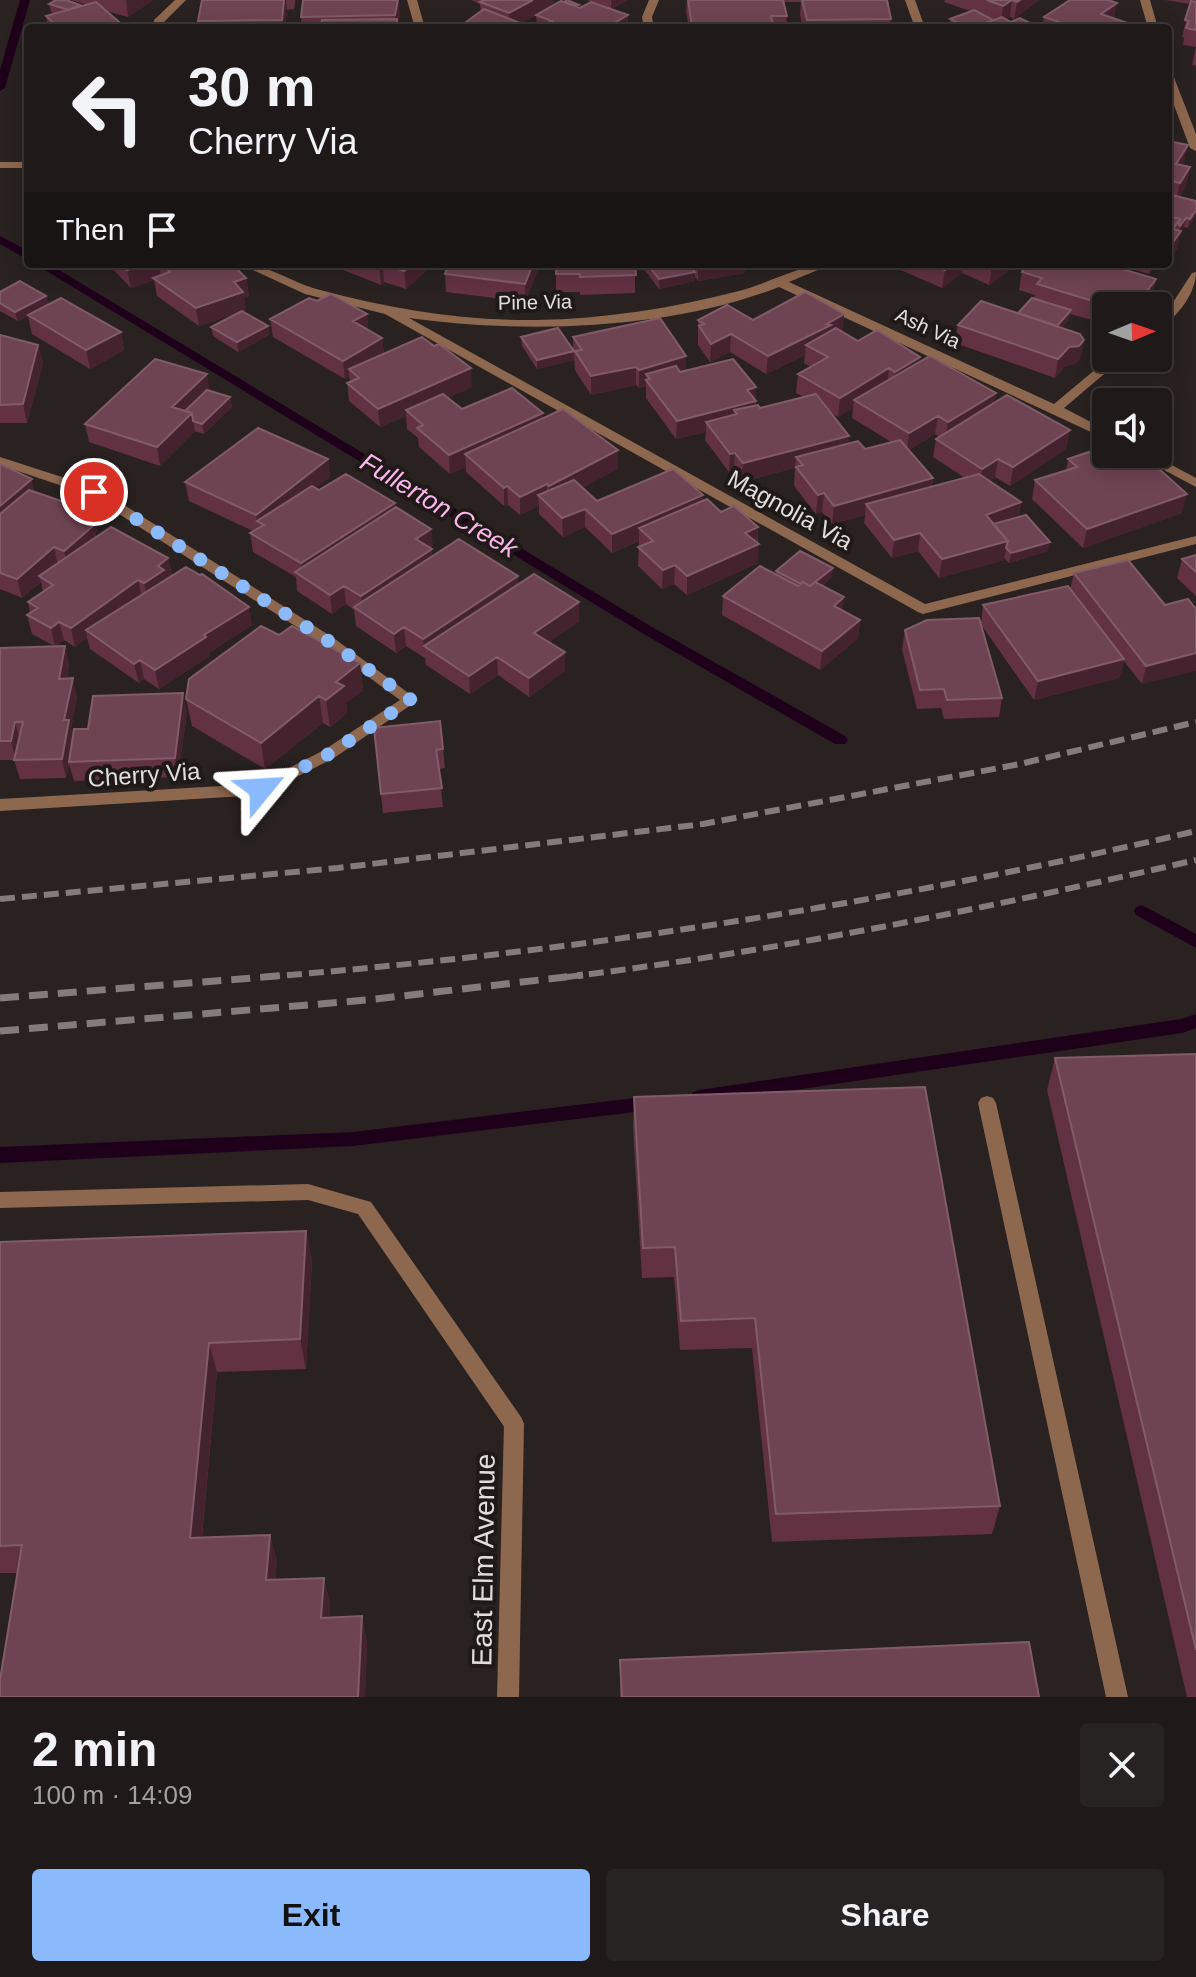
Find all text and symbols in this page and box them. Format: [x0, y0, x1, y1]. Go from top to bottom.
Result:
text: 30 m [188, 55, 316, 118]
icon: left [56, 56, 160, 160]
text: Cherry Via [188, 121, 357, 162]
icon: arrive [140, 208, 184, 252]
text: Then [56, 213, 124, 246]
street label: Pine Via [498, 290, 573, 314]
north arrow [1092, 292, 1172, 372]
map controls [1092, 292, 1172, 468]
street label: Ash Via [892, 304, 965, 353]
button: sound [1092, 388, 1172, 468]
water label: Fullerton Creek [355, 446, 525, 565]
pin [60, 458, 128, 526]
street label: Magnolia Via [723, 464, 858, 555]
icon: arrive [72, 470, 116, 514]
position arrow [219, 747, 303, 831]
street label: Cherry Via [87, 757, 202, 792]
street label: East Elm Avenue [466, 1453, 501, 1667]
text: 2 min [32, 1723, 157, 1776]
button: close [1080, 1723, 1164, 1807]
text: 100 m · 14:09 [32, 1780, 192, 1810]
button: Exit [32, 1869, 590, 1961]
button: Share [606, 1869, 1164, 1961]

